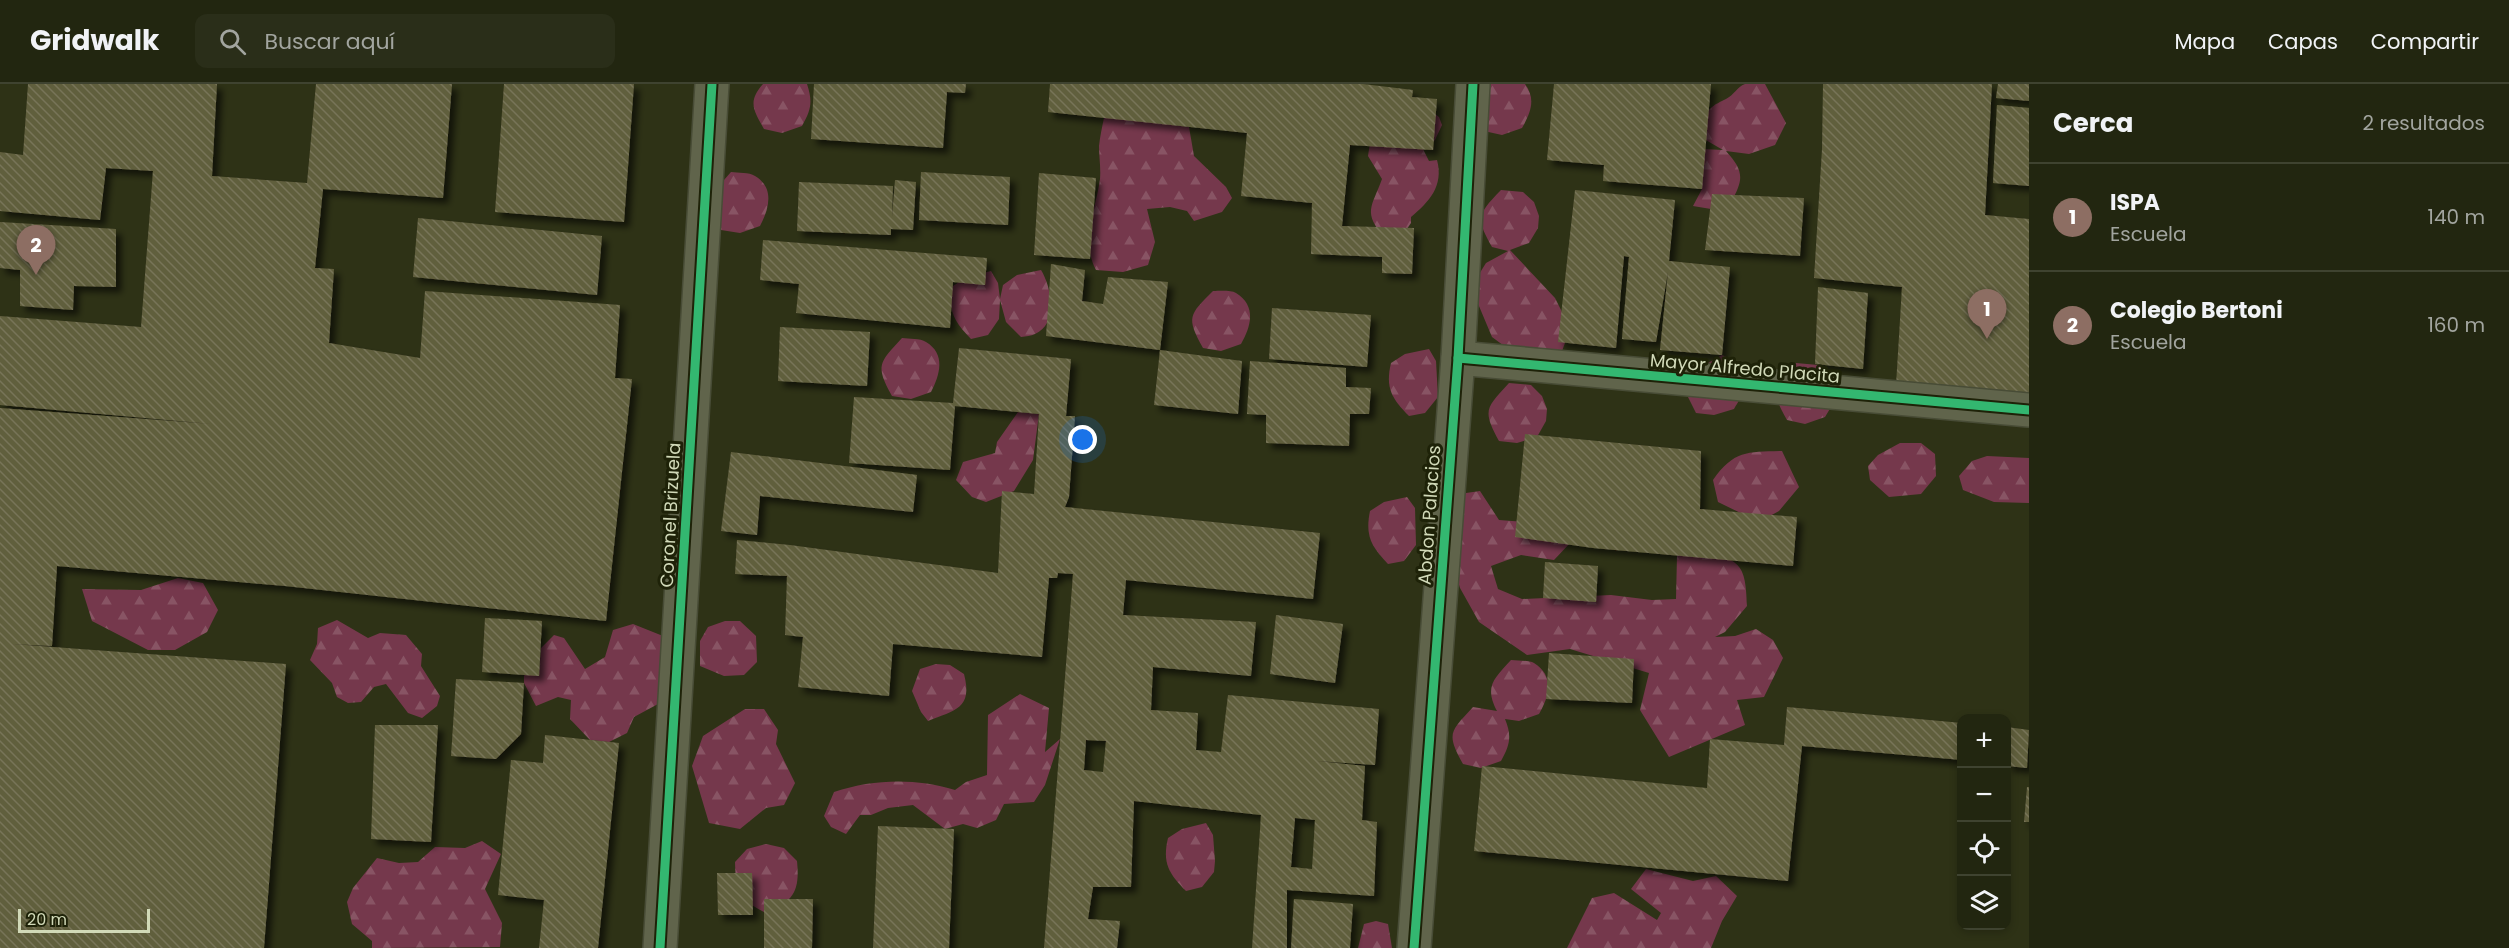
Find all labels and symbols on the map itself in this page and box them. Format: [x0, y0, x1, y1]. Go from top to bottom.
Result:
pin: 2 [16, 226, 56, 275]
pin: 1 [1968, 290, 2006, 339]
street label: Mayor Alfredo Placita [1649, 347, 1841, 389]
your location [1068, 425, 1097, 454]
street label: Coronel Brizuela [654, 442, 686, 588]
street label: Abdon Palacios [1412, 444, 1446, 586]
scale bar [18, 906, 150, 934]

